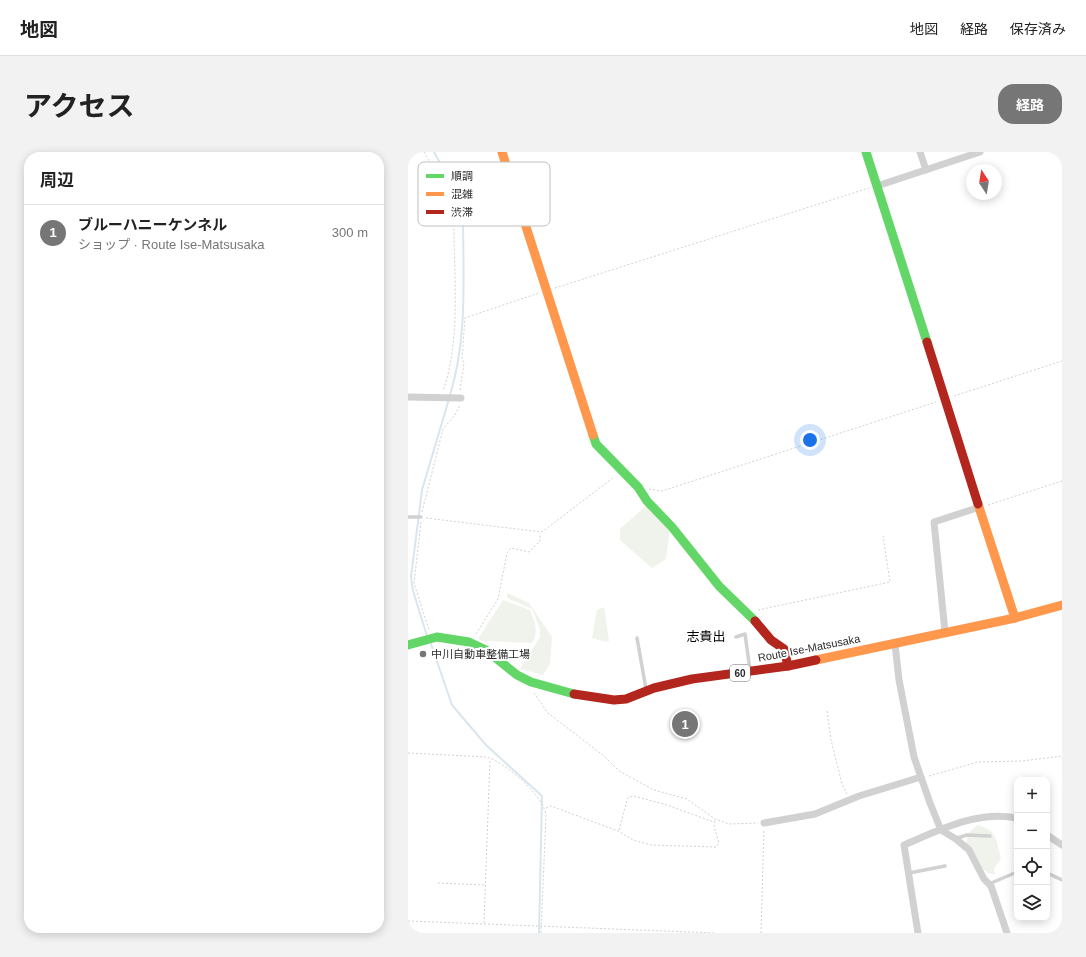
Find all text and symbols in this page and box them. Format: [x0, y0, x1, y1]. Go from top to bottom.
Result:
text: 地図 [20, 19, 58, 40]
text: 地図 [910, 21, 938, 37]
text: 経路 [960, 21, 988, 37]
text: 保存済み [1010, 21, 1066, 37]
button: 経路 [998, 84, 1062, 124]
text: アクセス [24, 91, 135, 122]
legend [418, 162, 550, 226]
north arrow [966, 164, 1002, 200]
text: 順調 [451, 170, 473, 182]
text: 周辺 [40, 171, 74, 190]
text: 混雑 [451, 188, 473, 200]
text: 渋滞 [451, 206, 473, 218]
text: ブルーハニーケンネル [78, 216, 227, 233]
text: 1 [49, 225, 57, 240]
text: 300 m [332, 225, 368, 240]
text: ショップ · Route Ise-Matsusaka [78, 237, 264, 252]
your location [800, 430, 820, 450]
district label: 志貴出 [686, 629, 726, 644]
street label: Route Ise-Matsusaka [757, 632, 862, 664]
place label: 中川自動車整備工場 [431, 648, 530, 660]
marker: 中川自動車整備工場 [418, 649, 428, 659]
road number: 60 [730, 665, 750, 681]
pin: 1 [672, 709, 698, 739]
map controls [1014, 777, 1050, 921]
button: + [1014, 777, 1050, 813]
button: − [1014, 813, 1050, 849]
button: locate [1014, 849, 1050, 885]
button: layers [1014, 885, 1050, 921]

